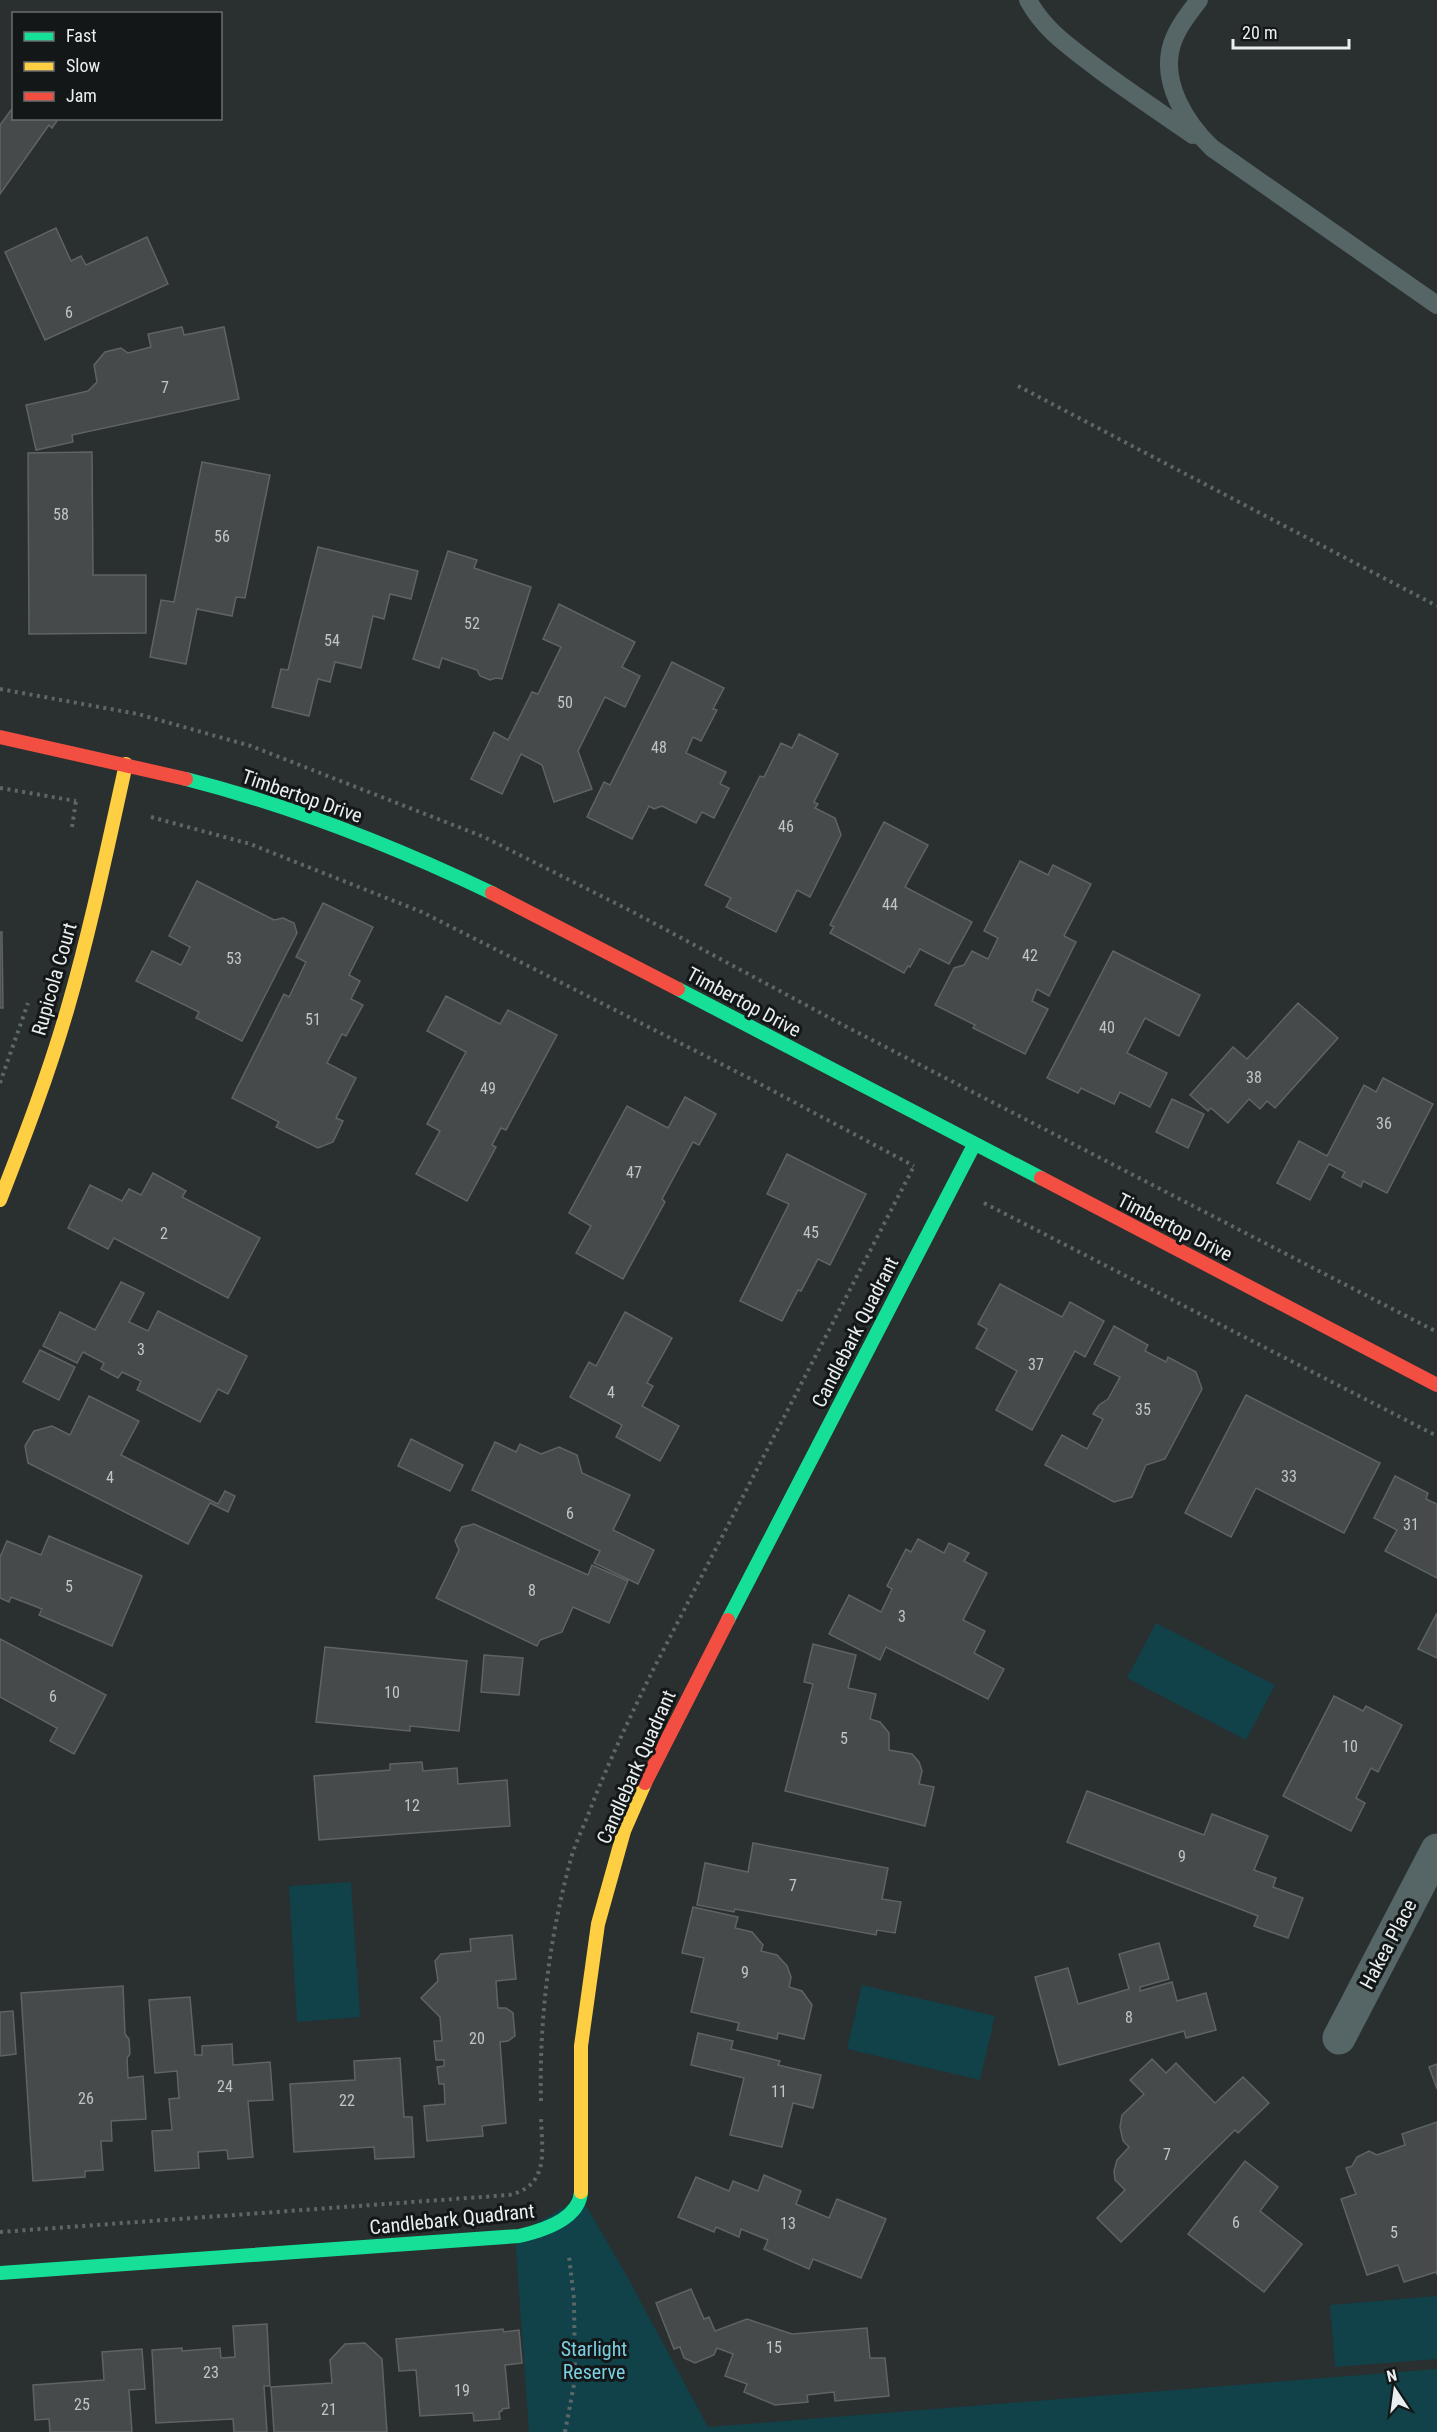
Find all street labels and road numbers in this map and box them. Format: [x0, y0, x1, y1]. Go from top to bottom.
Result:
street label: Timbertop Drive [239, 764, 365, 828]
street label: Rupicola Court [26, 920, 82, 1038]
street label: Timbertop Drive [683, 962, 805, 1042]
street label: Timbertop Drive [1113, 1188, 1237, 1266]
street label: Candlebark Quadrant [807, 1253, 903, 1411]
street label: Candlebark Quadrant [591, 1686, 681, 1848]
street label: Hakea Place [1354, 1895, 1422, 1993]
street label: Candlebark Quadrant [368, 2198, 536, 2240]

